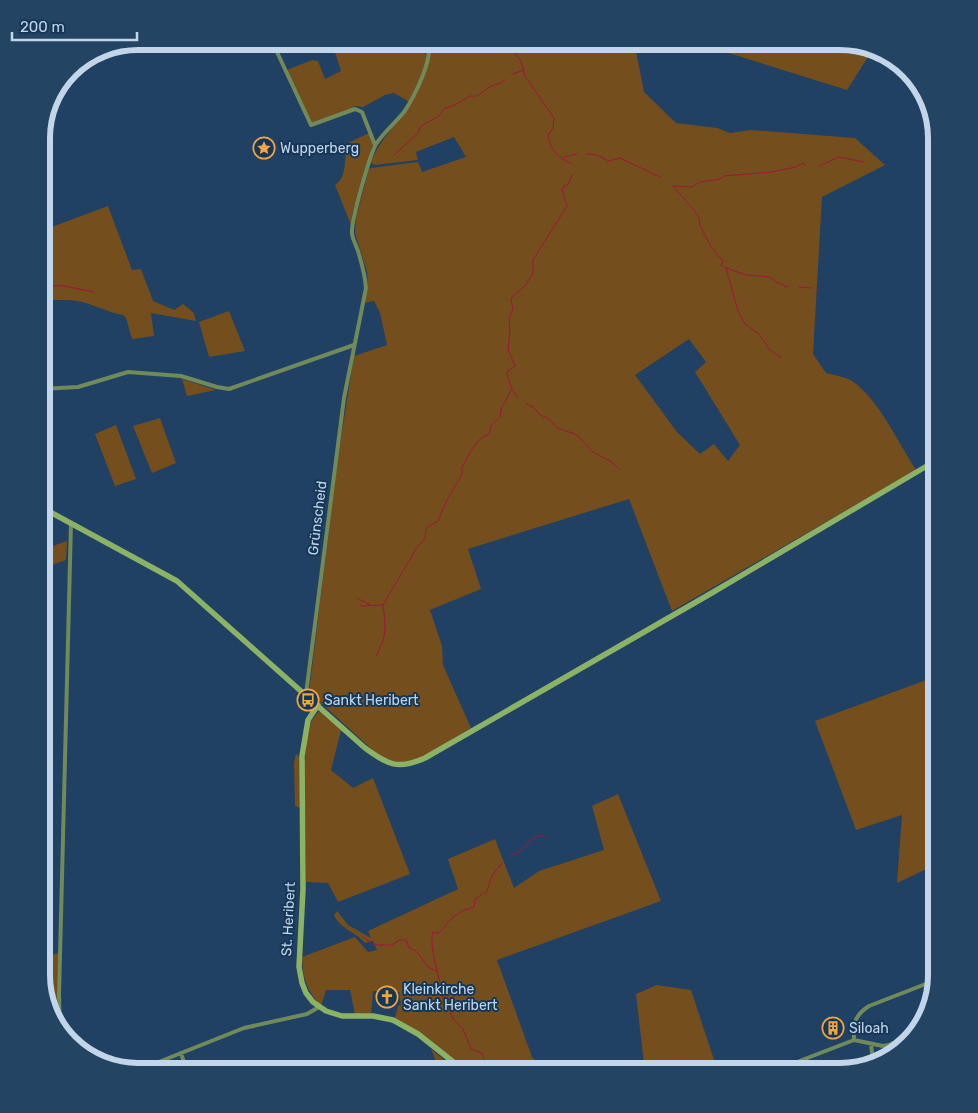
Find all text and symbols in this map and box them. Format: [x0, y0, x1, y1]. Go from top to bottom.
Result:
scale bar [12, 10, 138, 42]
text: 200 m [20, 18, 65, 36]
place icon: Wupperberg [252, 136, 276, 160]
place label: Wupperberg [280, 140, 359, 157]
street label: Grünscheid [305, 480, 330, 556]
bus stop icon: Sankt Heribert [296, 688, 320, 712]
place label: Sankt Heribert [324, 692, 419, 709]
street label: St. Heribert [278, 881, 299, 957]
place label: Kleinkirche Sankt Heribert [403, 981, 498, 1014]
church icon: Kleinkirche Sankt Heribert [375, 985, 399, 1009]
building icon: Siloah [821, 1016, 845, 1040]
place label: Siloah [849, 1020, 889, 1037]

